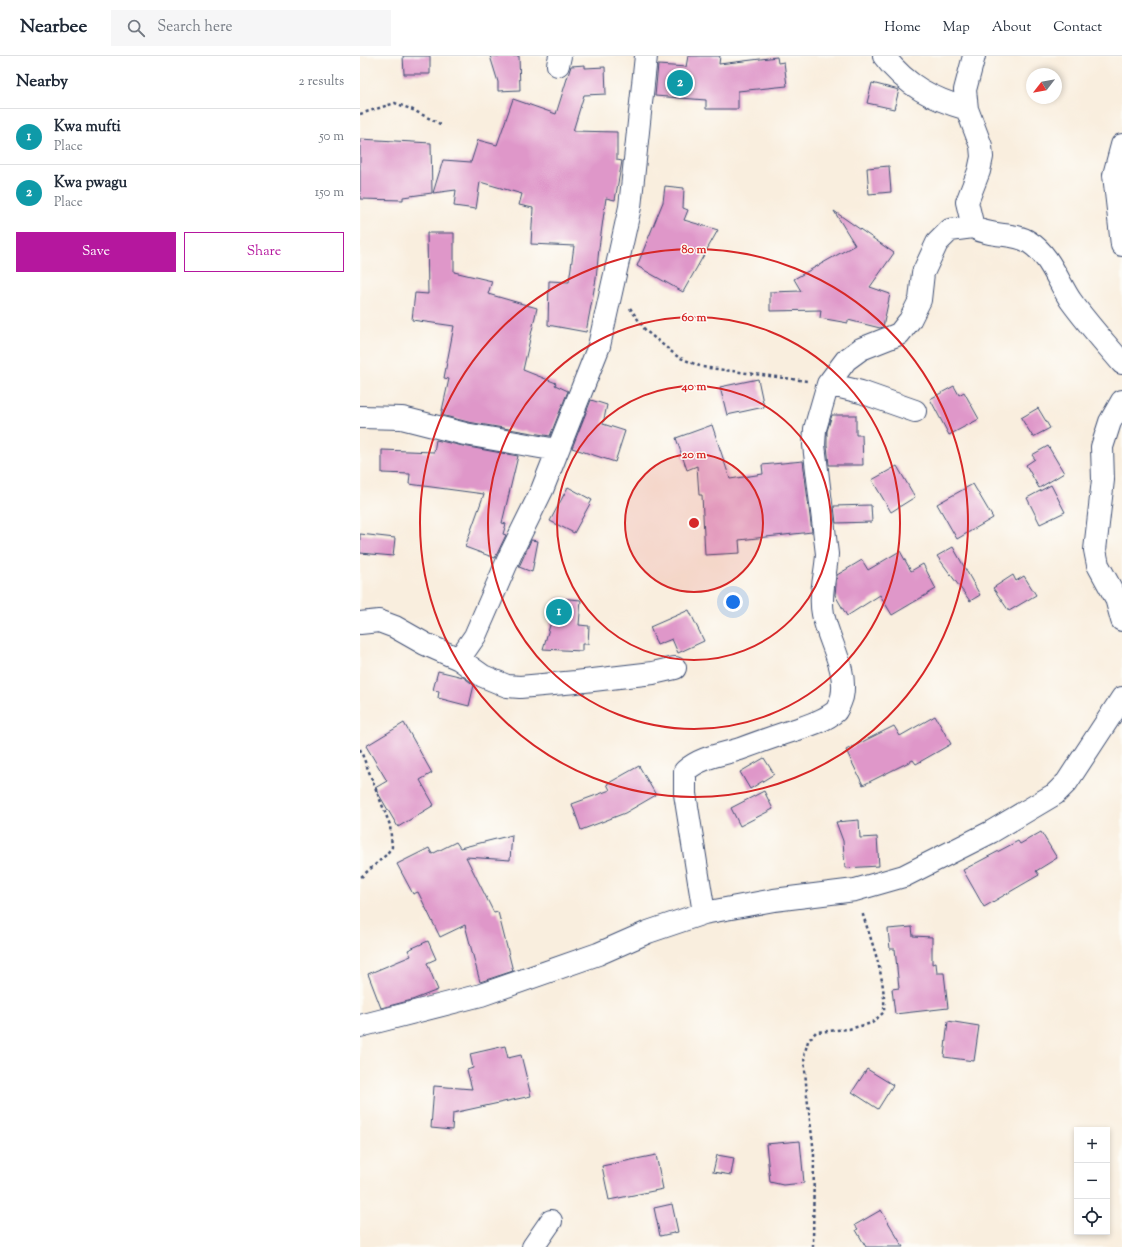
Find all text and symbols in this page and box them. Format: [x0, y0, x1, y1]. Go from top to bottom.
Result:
search box [111, 10, 391, 46]
text: Nearbee [20, 14, 87, 41]
icon: search [125, 17, 147, 39]
text: Search here [157, 17, 233, 38]
text: Home [884, 18, 921, 38]
text: Map [943, 18, 970, 38]
text: About [992, 18, 1031, 38]
text: Contact [1053, 18, 1102, 38]
pin: 2 [667, 68, 693, 98]
north arrow [1026, 68, 1062, 104]
text: Nearby [16, 70, 68, 94]
text: 2 results [299, 73, 344, 91]
text: Kwa mufti [54, 117, 121, 138]
text: 1 [27, 128, 31, 146]
text: 50 m [319, 128, 344, 146]
text: Place [54, 138, 83, 156]
text: Kwa pwagu [54, 173, 127, 194]
text: 2 [26, 184, 32, 202]
text: 150 m [315, 184, 344, 202]
text: Place [54, 194, 83, 212]
button: Save [16, 232, 176, 272]
button: Share [184, 232, 344, 272]
text: 80 m [682, 241, 706, 259]
text: 60 m [682, 309, 706, 327]
text: 40 m [681, 378, 706, 396]
text: 20 m [682, 446, 706, 464]
centre of rings [687, 516, 701, 530]
your location [723, 592, 743, 612]
pin: 1 [546, 597, 572, 627]
map controls [1074, 1127, 1110, 1235]
button: + [1074, 1127, 1110, 1163]
button: − [1074, 1163, 1110, 1199]
button: locate [1074, 1199, 1110, 1235]

